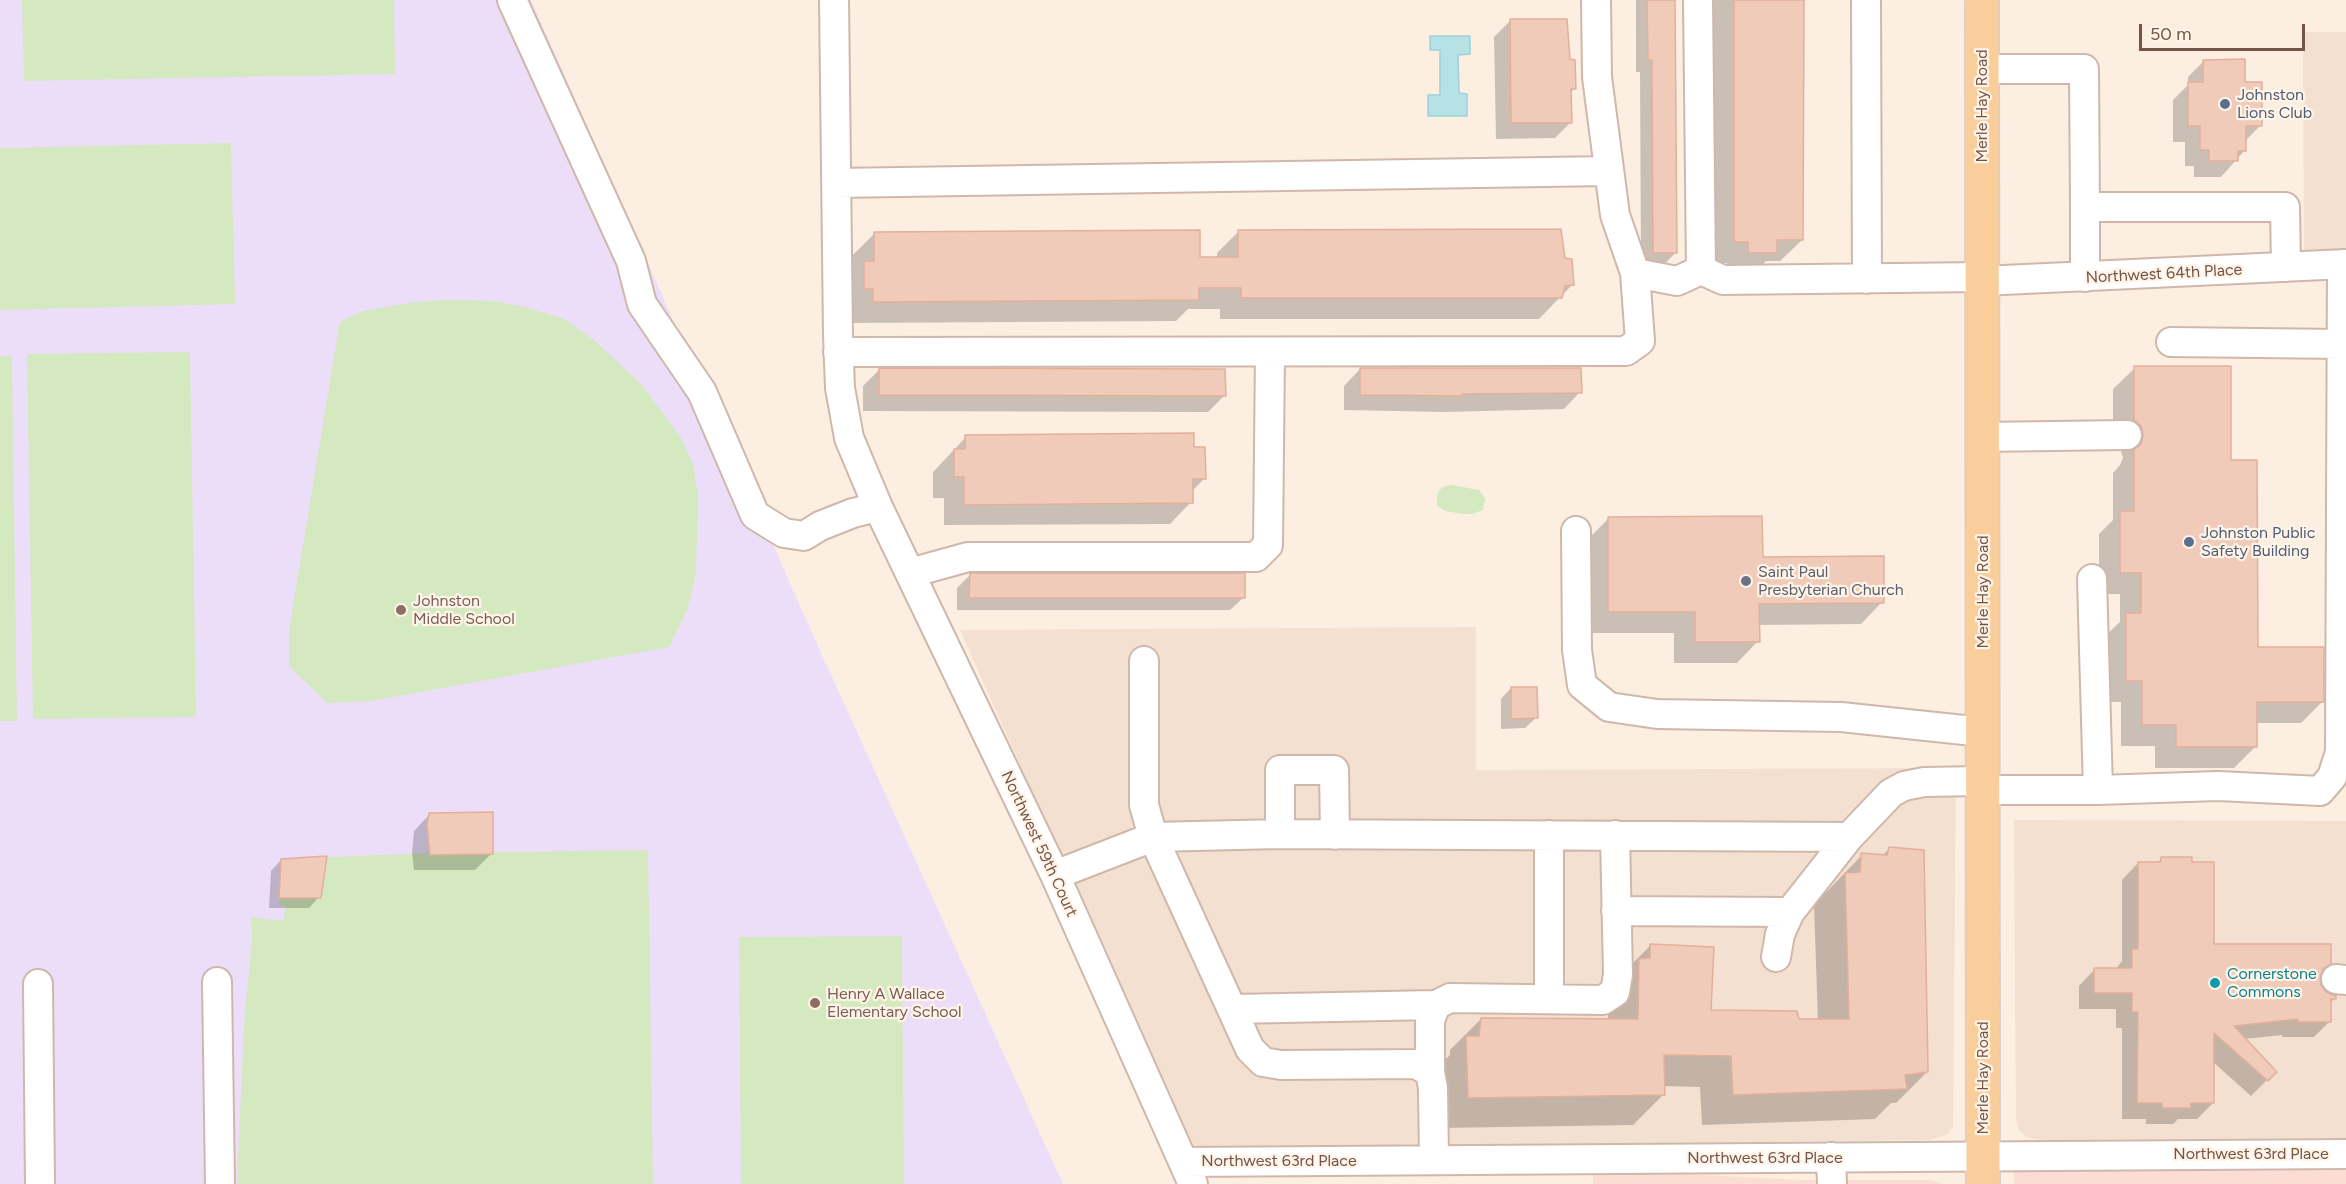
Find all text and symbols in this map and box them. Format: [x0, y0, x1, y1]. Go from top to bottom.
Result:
scale bar [2142, 12, 2308, 50]
text: 50 m [2150, 23, 2192, 45]
street label: Merle Hay Road [1972, 49, 1992, 163]
place label: Johnston Lions Club [2237, 85, 2312, 123]
marker: Johnston Lions Club [2218, 97, 2232, 111]
street label: Northwest 64th Place [2085, 260, 2243, 288]
place label: Johnston Public Safety Building [2201, 523, 2315, 561]
street label: Merle Hay Road [1973, 535, 1993, 649]
marker: Johnston Public Safety Building [2182, 535, 2196, 549]
place label: Saint Paul Presbyterian Church [1758, 562, 1904, 600]
marker: Saint Paul Presbyterian Church [1739, 574, 1753, 588]
place label: Johnston Middle School [413, 591, 515, 629]
marker: Johnston Middle School [394, 603, 408, 617]
street label: Northwest 59th Court [997, 768, 1081, 920]
place label: Cornerstone Commons [2227, 964, 2317, 1002]
marker: Cornerstone Commons [2208, 976, 2222, 990]
place label: Henry A Wallace Elementary School [827, 984, 961, 1022]
marker: Henry A Wallace Elementary School [808, 996, 822, 1010]
street label: Merle Hay Road [1973, 1021, 1993, 1135]
street label: Northwest 63rd Place [2173, 1144, 2329, 1164]
street label: Northwest 63rd Place [1687, 1148, 1843, 1168]
street label: Northwest 63rd Place [1201, 1151, 1357, 1171]

